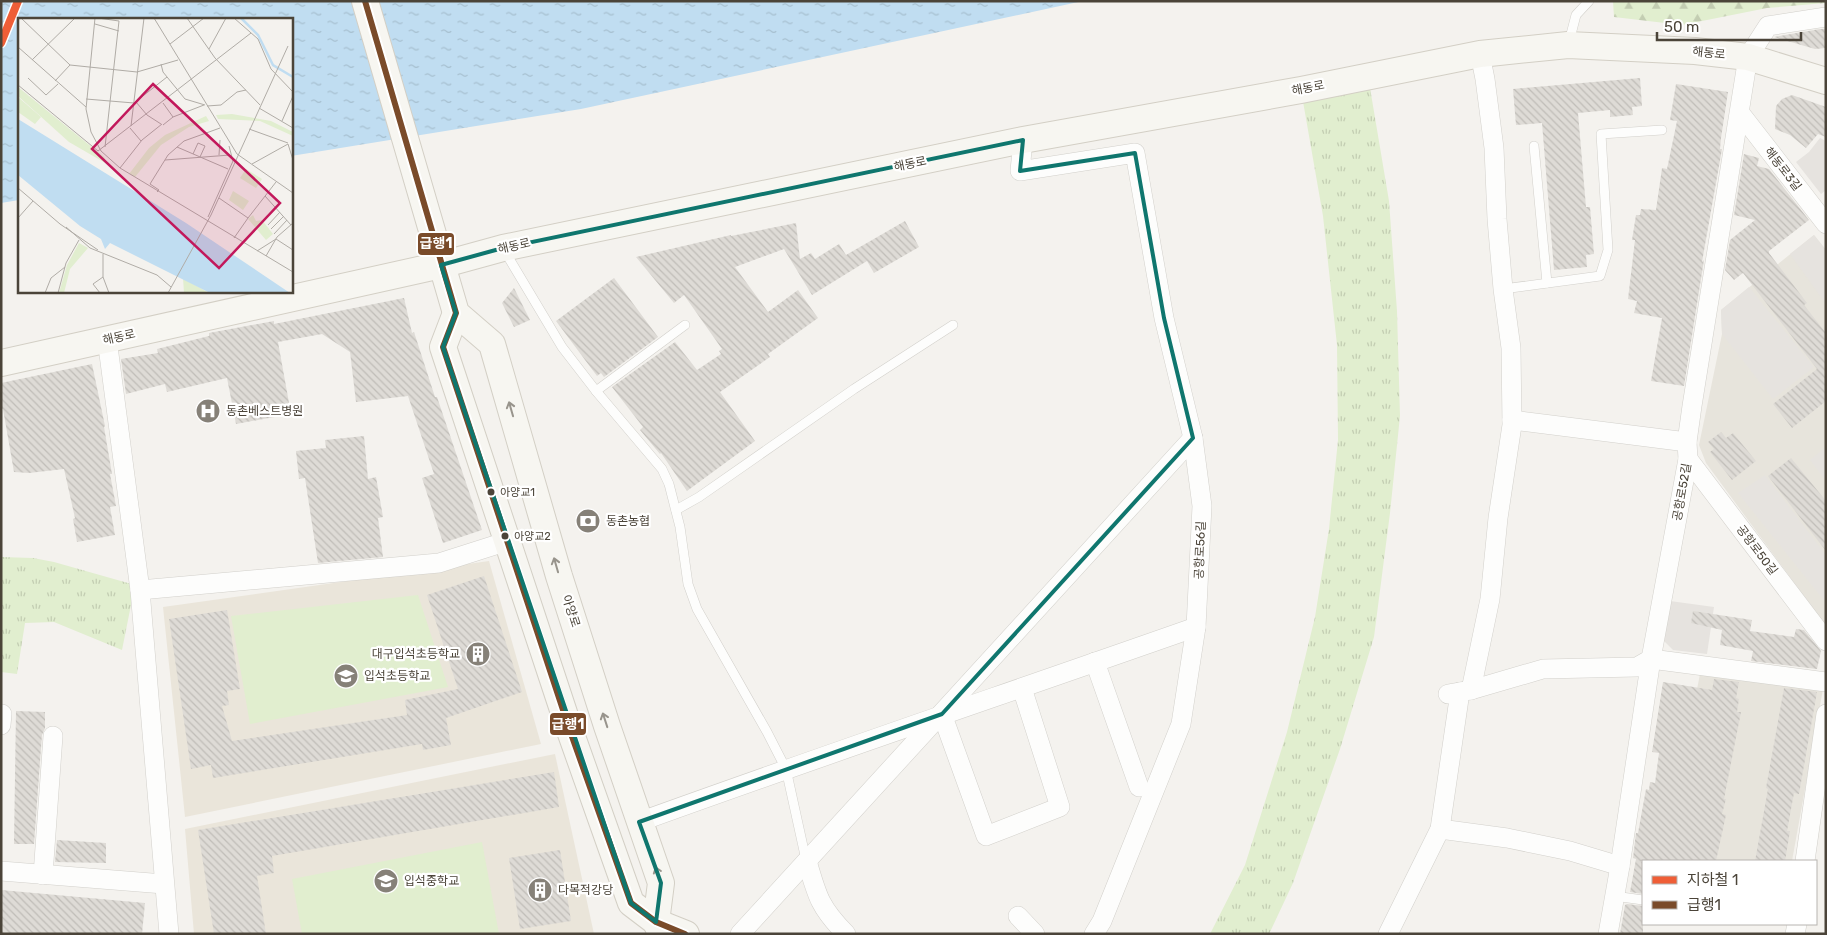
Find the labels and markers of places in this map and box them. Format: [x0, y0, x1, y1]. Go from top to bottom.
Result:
hospital icon: 동촌베스트병원 [195, 398, 221, 424]
place label: 동촌베스트병원 [226, 404, 303, 418]
place label: 아양교1 [500, 486, 535, 499]
marker: 아양교1 [486, 487, 496, 497]
bank icon: 동촌농협 [575, 508, 601, 534]
place label: 동촌농협 [606, 514, 650, 528]
place label: 아양교2 [514, 530, 551, 543]
marker: 아양교2 [500, 531, 510, 541]
building icon: 대구입석초등학교 [465, 641, 491, 667]
place label: 대구입석초등학교 [372, 647, 460, 661]
school or university icon: 입석초등학교 [333, 663, 359, 689]
place label: 입석초등학교 [364, 669, 430, 683]
school or university icon: 입석중학교 [373, 868, 399, 894]
place label: 입석중학교 [404, 874, 459, 888]
building icon: 다목적강당 [527, 877, 553, 903]
place label: 다목적강당 [558, 883, 613, 897]

